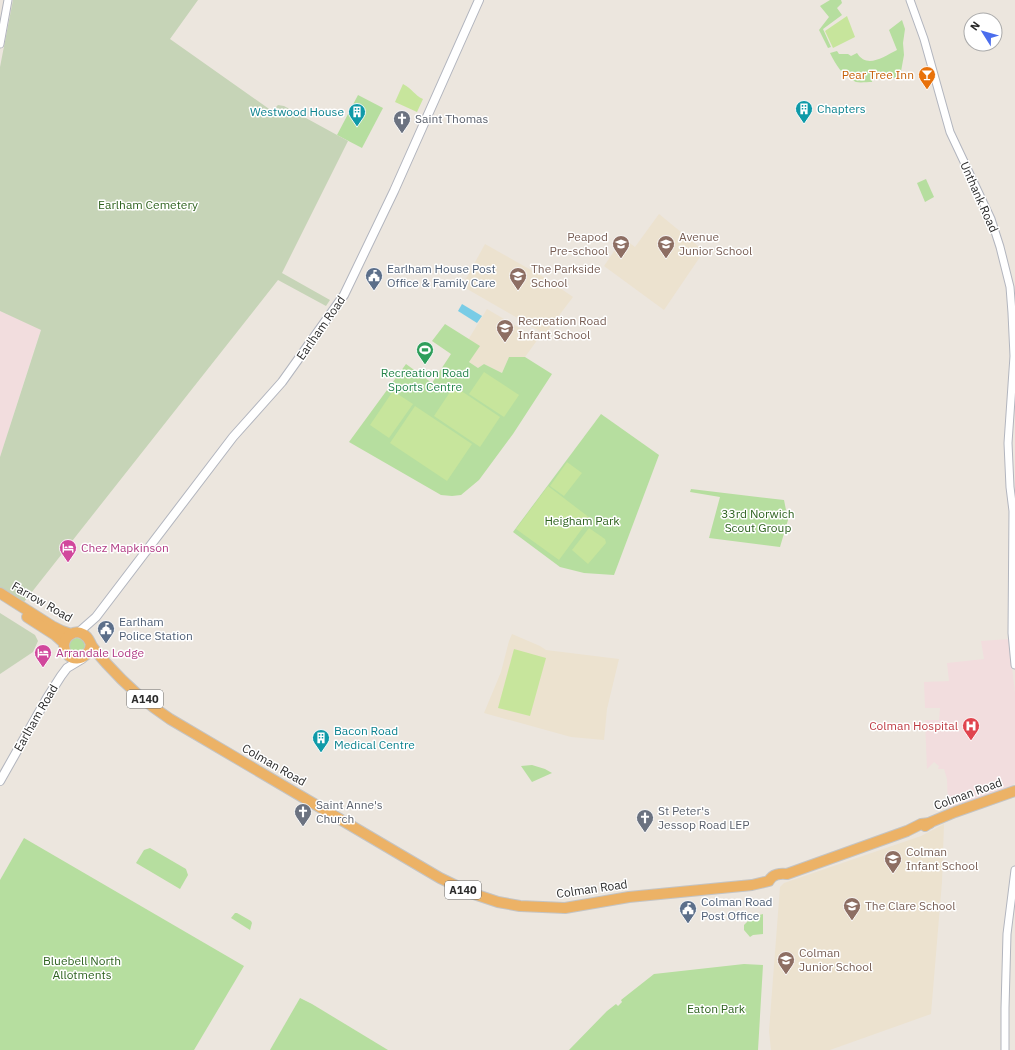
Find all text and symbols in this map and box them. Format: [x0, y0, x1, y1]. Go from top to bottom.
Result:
north arrow [963, 12, 1003, 52]
text: N [967, 19, 983, 33]
bar icon: Pear Tree Inn [917, 65, 937, 90]
place label: Pear Tree Inn [842, 67, 914, 82]
building icon: Chapters [794, 99, 814, 124]
place label: Chapters [817, 101, 866, 116]
building icon: Westwood House [347, 102, 367, 127]
place label: Westwood House [250, 104, 344, 119]
church icon: Saint Thomas [392, 109, 412, 134]
place label: Saint Thomas [415, 111, 489, 126]
street label: Unthank Road [957, 159, 1002, 235]
park label: Earlham Cemetery [98, 197, 198, 212]
place label: Peapod Pre-school [550, 229, 608, 258]
place label: Avenue Junior School [679, 229, 752, 258]
school or university icon: Peapod Pre-school [611, 234, 631, 259]
school or university icon: Avenue Junior School [656, 234, 676, 259]
place label: Earlham House Post Office & Family Care [387, 261, 496, 290]
place label: The Parkside School [531, 261, 601, 290]
public building icon: Earlham House Post Office & Family Care [364, 266, 384, 291]
school or university icon: The Parkside School [508, 266, 528, 291]
street label: Earlham Road [293, 293, 348, 363]
place label: Recreation Road Infant School [518, 313, 607, 342]
school or university icon: Recreation Road Infant School [495, 318, 515, 343]
sports icon: Recreation Road Sports Centre [415, 340, 435, 365]
place label: Recreation Road Sports Centre [381, 365, 469, 394]
park label: 33rd Norwich Scout Group [721, 506, 795, 535]
park label: Heigham Park [544, 513, 620, 528]
hotel icon: Chez Mapkinson [58, 538, 78, 563]
place label: Chez Mapkinson [81, 540, 169, 555]
street label: Farrow Road [9, 578, 75, 625]
place label: Earlham Police Station [119, 614, 193, 643]
public building icon: Earlham Police Station [96, 619, 116, 644]
hotel icon: Arrandale Lodge [33, 643, 53, 668]
place label: Arrandale Lodge [56, 645, 145, 660]
street label: Earlham Road [10, 681, 61, 754]
road number: A140 [127, 690, 163, 708]
hospital icon: Colman Hospital [961, 716, 981, 741]
place label: Colman Hospital [869, 718, 958, 733]
place label: Bacon Road Medical Centre [334, 723, 415, 752]
building icon: Bacon Road Medical Centre [311, 728, 331, 753]
street label: Colman Road [240, 740, 309, 789]
street label: Colman Road [932, 774, 1004, 813]
place label: Saint Anne's Church [316, 797, 383, 826]
church icon: Saint Anne's Church [293, 802, 313, 827]
place label: St Peter's Jessop Road LEP [658, 803, 750, 832]
church icon: St Peter's Jessop Road LEP [635, 808, 655, 833]
place label: Colman Infant School [906, 844, 978, 873]
school or university icon: Colman Infant School [883, 849, 903, 874]
street label: Colman Road [555, 876, 628, 901]
road number: A140 [445, 881, 481, 899]
place label: Colman Road Post Office [701, 894, 773, 923]
school or university icon: The Clare School [842, 896, 862, 921]
place label: The Clare School [865, 898, 956, 913]
public building icon: Colman Road Post Office [678, 899, 698, 924]
place label: Colman Junior School [799, 945, 872, 974]
school or university icon: Colman Junior School [776, 950, 796, 975]
park label: Bluebell North Allotments [43, 953, 121, 982]
park label: Eaton Park [687, 1001, 746, 1016]

